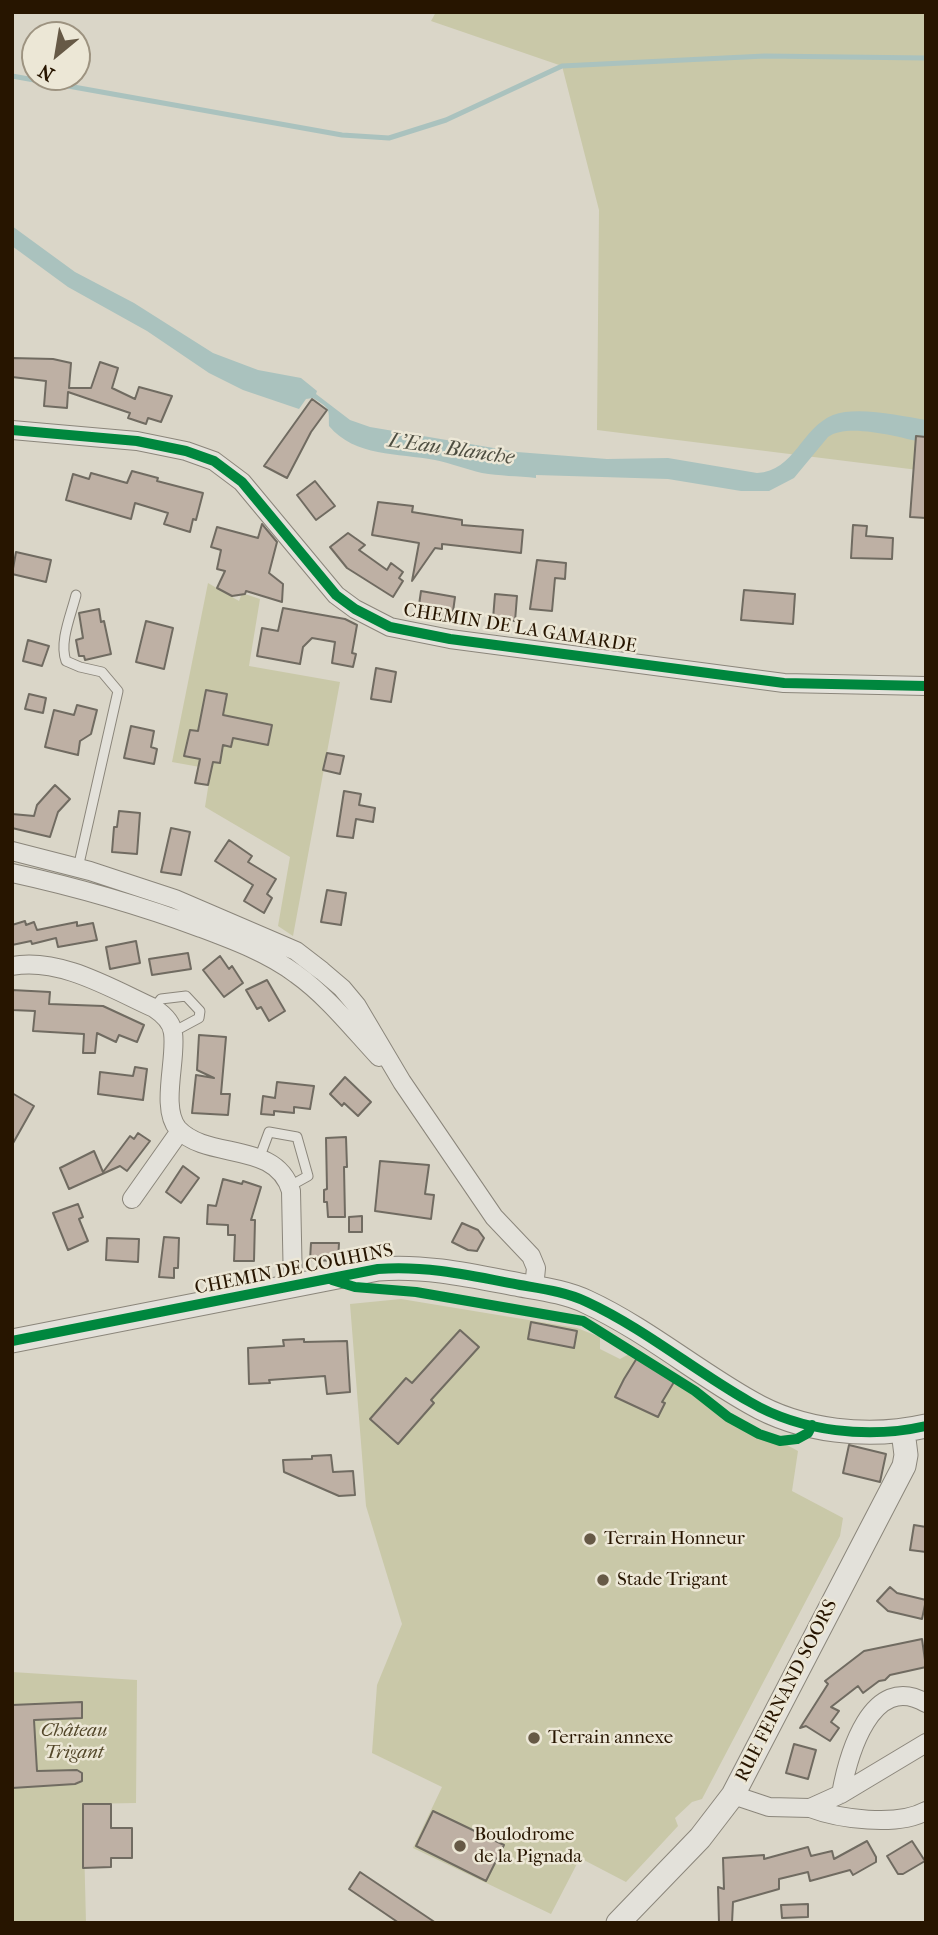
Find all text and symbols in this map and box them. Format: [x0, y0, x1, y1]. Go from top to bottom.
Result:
north arrow [21, 21, 91, 91]
text: N [35, 59, 58, 86]
water label: L'Eau Blanche [386, 429, 516, 471]
street label: CHEMIN DE LA GAMARDE [402, 599, 638, 659]
street label: CHEMIN DE COUHINS [193, 1240, 395, 1300]
place label: Terrain Honneur [604, 1528, 745, 1550]
marker: Terrain Honneur [582, 1531, 598, 1547]
place label: Stade Trigant [617, 1569, 728, 1591]
marker: Stade Trigant [595, 1572, 611, 1588]
street label: RUE FERNAND SOORS [731, 1596, 843, 1786]
park label: Château Trigant [41, 1720, 107, 1764]
place label: Terrain annexe [548, 1727, 673, 1749]
marker: Terrain annexe [526, 1730, 542, 1746]
place label: Boulodrome de la Pignada [474, 1824, 582, 1868]
marker: Boulodrome de la Pignada [452, 1838, 468, 1854]

